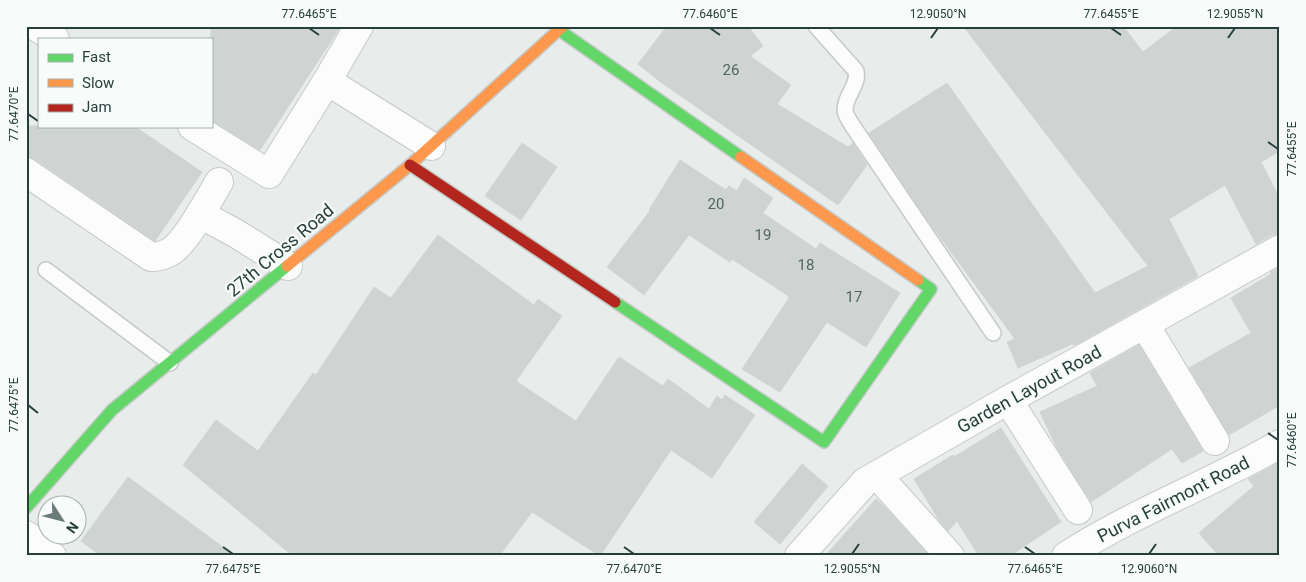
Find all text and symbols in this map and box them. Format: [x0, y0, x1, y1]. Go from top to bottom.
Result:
text: 77.6465°E [282, 7, 337, 21]
text: 77.6460°E [683, 7, 738, 21]
text: 12.9050°N [910, 7, 966, 21]
text: 77.6455°E [1084, 7, 1139, 21]
text: 12.9055°N [1207, 7, 1263, 21]
legend [38, 38, 212, 128]
text: Fast [82, 48, 111, 66]
house number: 26 [723, 61, 739, 79]
text: Slow [82, 74, 114, 92]
text: 77.6470°E [7, 86, 21, 141]
text: Jam [82, 98, 112, 116]
text: 77.6455°E [1285, 121, 1299, 176]
house number: 20 [708, 195, 724, 213]
street label: 27th Cross Road [222, 199, 338, 301]
house number: 19 [755, 226, 771, 244]
house number: 18 [798, 256, 814, 274]
house number: 17 [846, 288, 862, 306]
street label: Garden Layout Road [953, 341, 1105, 437]
text: 77.6475°E [7, 377, 21, 432]
text: 77.6460°E [1285, 412, 1299, 467]
street label: Purva Fairmont Road [1093, 452, 1253, 546]
north arrow [38, 494, 88, 544]
text: N [63, 519, 82, 536]
text: 77.6475°E [206, 562, 261, 576]
text: 77.6470°E [607, 562, 662, 576]
text: 12.9055°N [824, 562, 880, 576]
text: 77.6465°E [1008, 562, 1063, 576]
text: 12.9060°N [1121, 562, 1177, 576]

